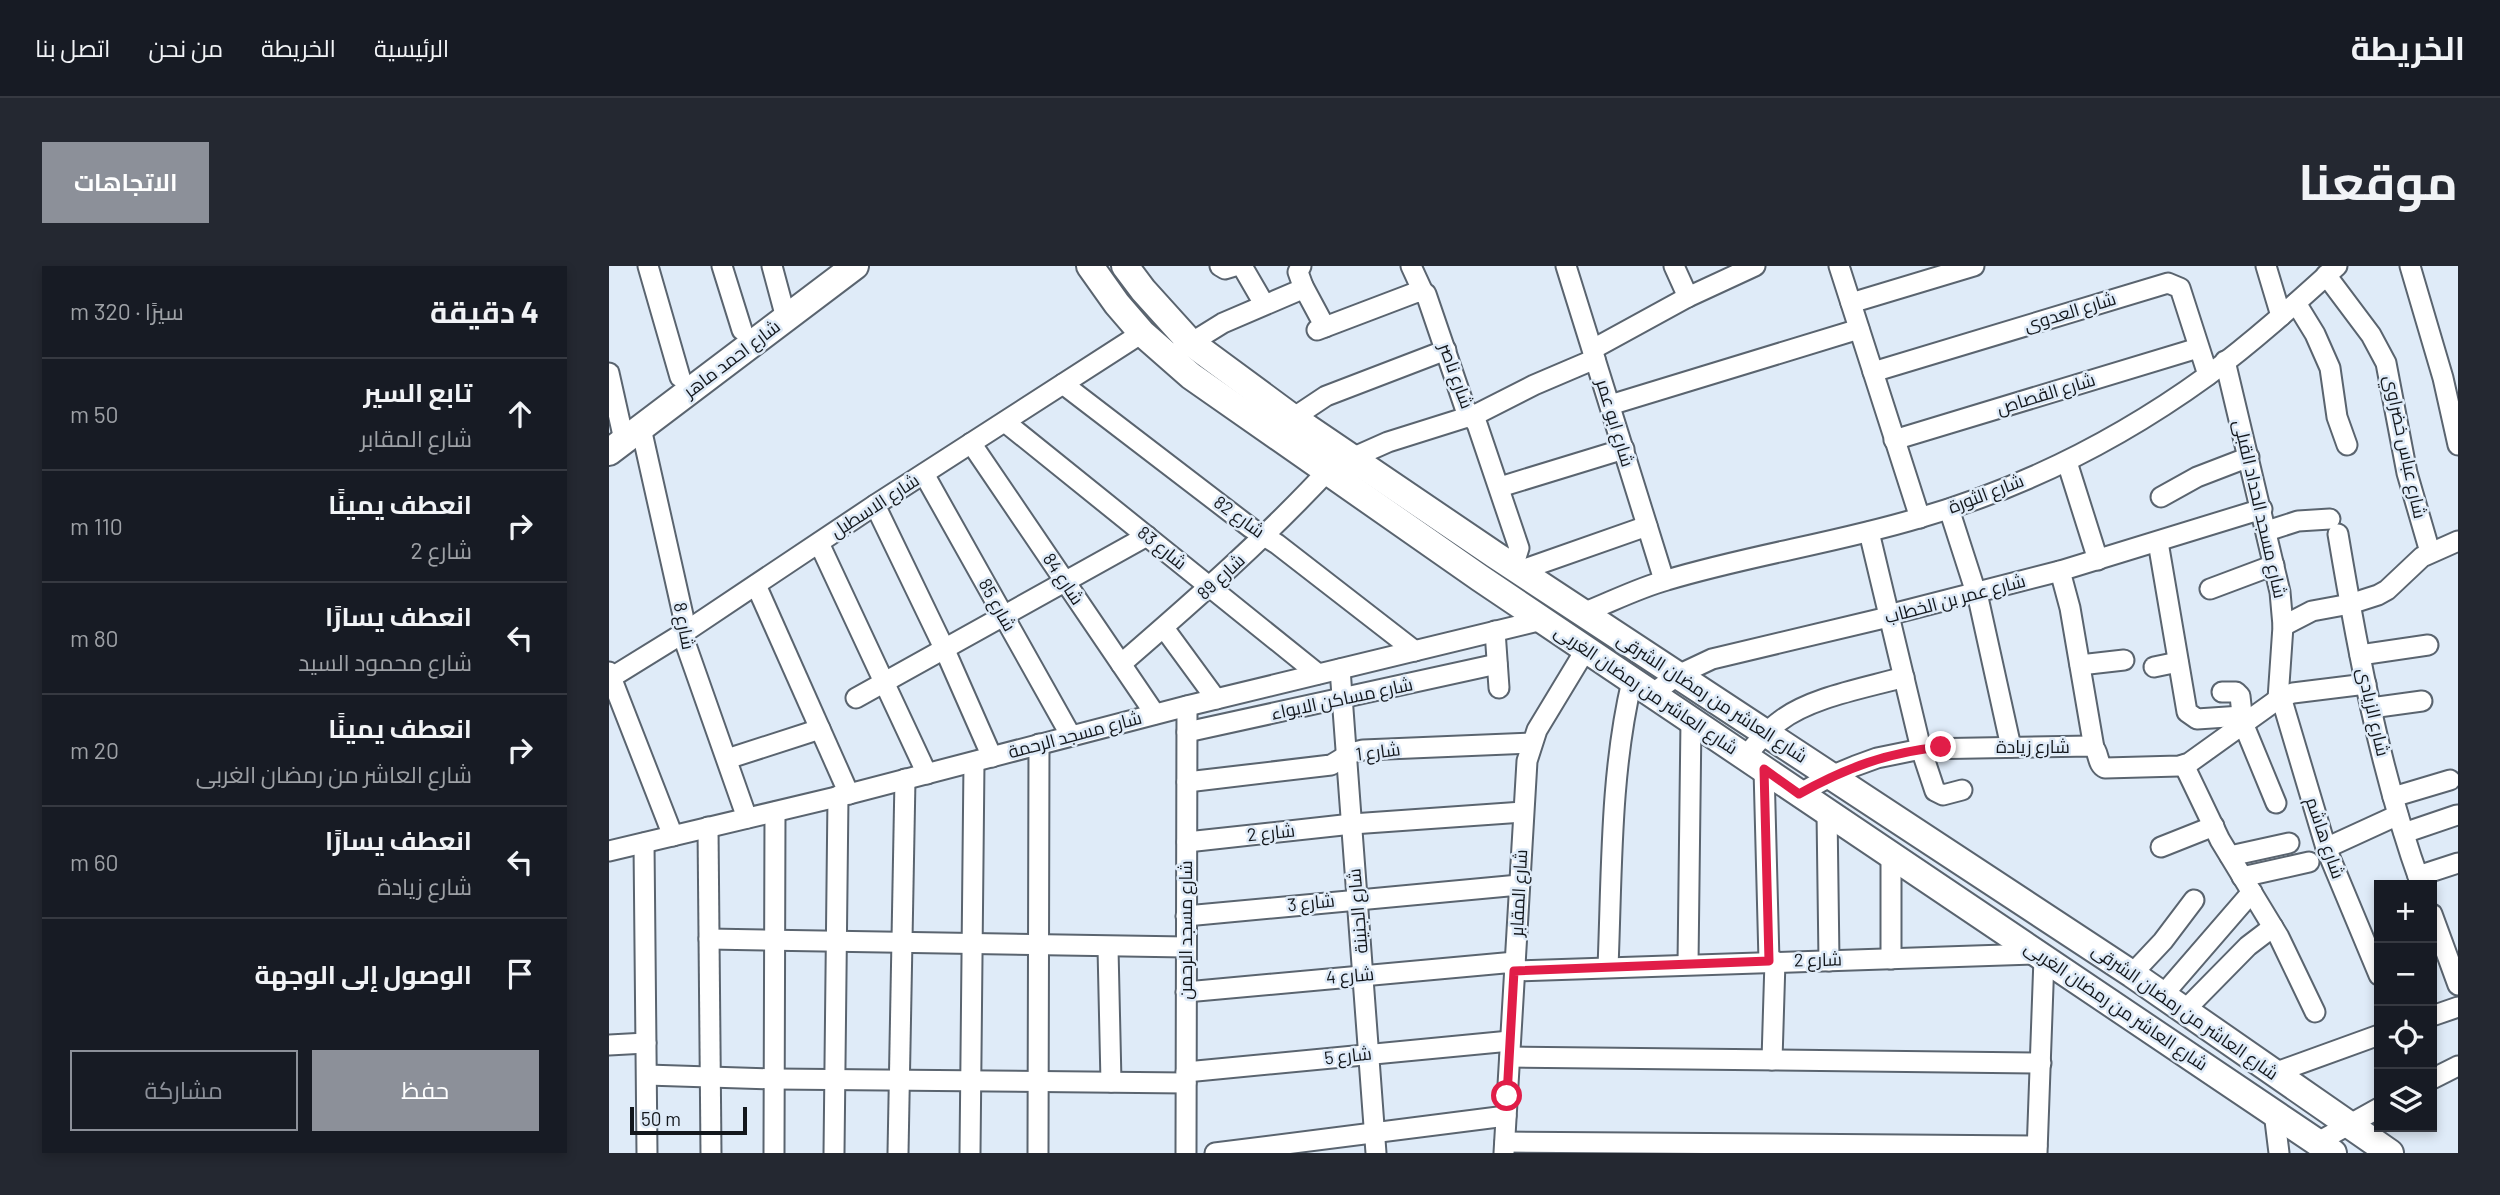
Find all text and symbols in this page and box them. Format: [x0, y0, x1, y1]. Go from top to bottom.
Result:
text: الخريطة [2351, 27, 2465, 67]
text: اتصل بنا [35, 33, 110, 62]
text: من نحن [148, 33, 223, 62]
text: الخريطة [261, 33, 336, 62]
text: الرئيسية [374, 33, 449, 62]
button: الاتجاهات [42, 142, 209, 223]
text: موقعنا [2298, 151, 2458, 210]
street label: شارع العدوى [2021, 287, 2119, 337]
text: 4 دقيقة [430, 293, 539, 329]
text: سيرًا · 320 m [70, 297, 184, 325]
street label: شارع احمد ماهر [678, 315, 785, 404]
street label: شارع ناصر [1433, 339, 1479, 412]
street label: شارع القصاص [1994, 368, 2098, 420]
street label: شارع عباس خضراوي [2376, 373, 2432, 521]
street label: شارع ابو عمر [1590, 375, 1640, 470]
text: تابع السير [363, 376, 472, 407]
icon: ahead [501, 395, 539, 433]
text: 50 m [70, 400, 118, 428]
street label: شارع مسجد الحداد القبلى [2228, 417, 2292, 601]
text: شارع المقابر [360, 424, 472, 452]
street label: شارع الاسطبل [826, 468, 924, 544]
street label: شارع الثورة [1945, 469, 2027, 519]
text: انعطف يمينًا [328, 488, 472, 519]
street label: شارع 82 [1209, 490, 1269, 544]
icon: right [501, 507, 539, 545]
text: 110 m [70, 512, 123, 540]
street label: شارع 83 [1132, 521, 1192, 575]
text: شارع 2 [411, 536, 472, 564]
street label: شارع 84 [1037, 548, 1089, 610]
street label: شارع 89 [1192, 549, 1250, 605]
street label: شارع عمر بن الخطاب [1882, 569, 2028, 629]
street label: شارع 85 [973, 574, 1021, 636]
text: انعطف يسارًا [325, 600, 472, 631]
street label: شارع 8 [668, 600, 700, 652]
icon: left [501, 619, 539, 657]
street label: شارع العاشر من رمضان الغربى [1550, 620, 1742, 760]
text: 80 m [70, 624, 119, 652]
street label: شارع العاشر من رمضان الشرقى [1612, 627, 1812, 769]
text: شارع محمود السيد [298, 648, 472, 676]
street label: شارع الزيادى [2351, 665, 2395, 759]
street label: شارع مساكن الايواء [1269, 672, 1415, 726]
street label: شارع مسجد الرحمة [1006, 706, 1144, 764]
text: انعطف يمينًا [328, 712, 472, 743]
icon: right [501, 731, 539, 769]
route end [1925, 731, 1956, 762]
street label: شارع زيادة [1996, 735, 2070, 759]
text: 20 m [70, 736, 119, 764]
street label: شارع 1 [1354, 737, 1402, 767]
text: شارع العاشر من رمضان الغربى [196, 760, 472, 788]
street label: شارع هاشم [2300, 794, 2350, 882]
street label: شارع 2 [1246, 819, 1296, 847]
text: انعطف يسارًا [325, 824, 472, 855]
icon: left [501, 843, 539, 881]
text: 60 m [70, 848, 118, 876]
street label: شارع المقابر [1505, 849, 1533, 938]
street label: شارع مسجد الرحمن [1174, 860, 1198, 1000]
street label: شارع الجنينة [1342, 867, 1374, 955]
text: شارع زيادة [377, 872, 472, 900]
map controls [2374, 880, 2437, 1132]
button: + [2374, 880, 2437, 943]
street label: شارع 3 [1286, 889, 1336, 917]
street label: شارع العاشر من رمضان الغربى [2020, 936, 2212, 1076]
street label: شارع العاشر من رمضان الشرقى [2087, 938, 2283, 1086]
button: − [2374, 943, 2437, 1006]
street label: شارع 2 [1794, 948, 1842, 972]
icon: arrive [501, 955, 539, 993]
text: الوصول إلى الوجهة [254, 958, 472, 989]
street label: شارع 4 [1325, 962, 1375, 990]
button: locate [2374, 1006, 2437, 1069]
street label: شارع 5 [1323, 1042, 1373, 1070]
button: مشاركة [70, 1050, 298, 1131]
button: حفظ [312, 1050, 539, 1131]
button: layers [2374, 1069, 2437, 1132]
route start [1491, 1080, 1522, 1111]
scale bar [630, 1104, 747, 1136]
text: 50 m [641, 1107, 681, 1130]

